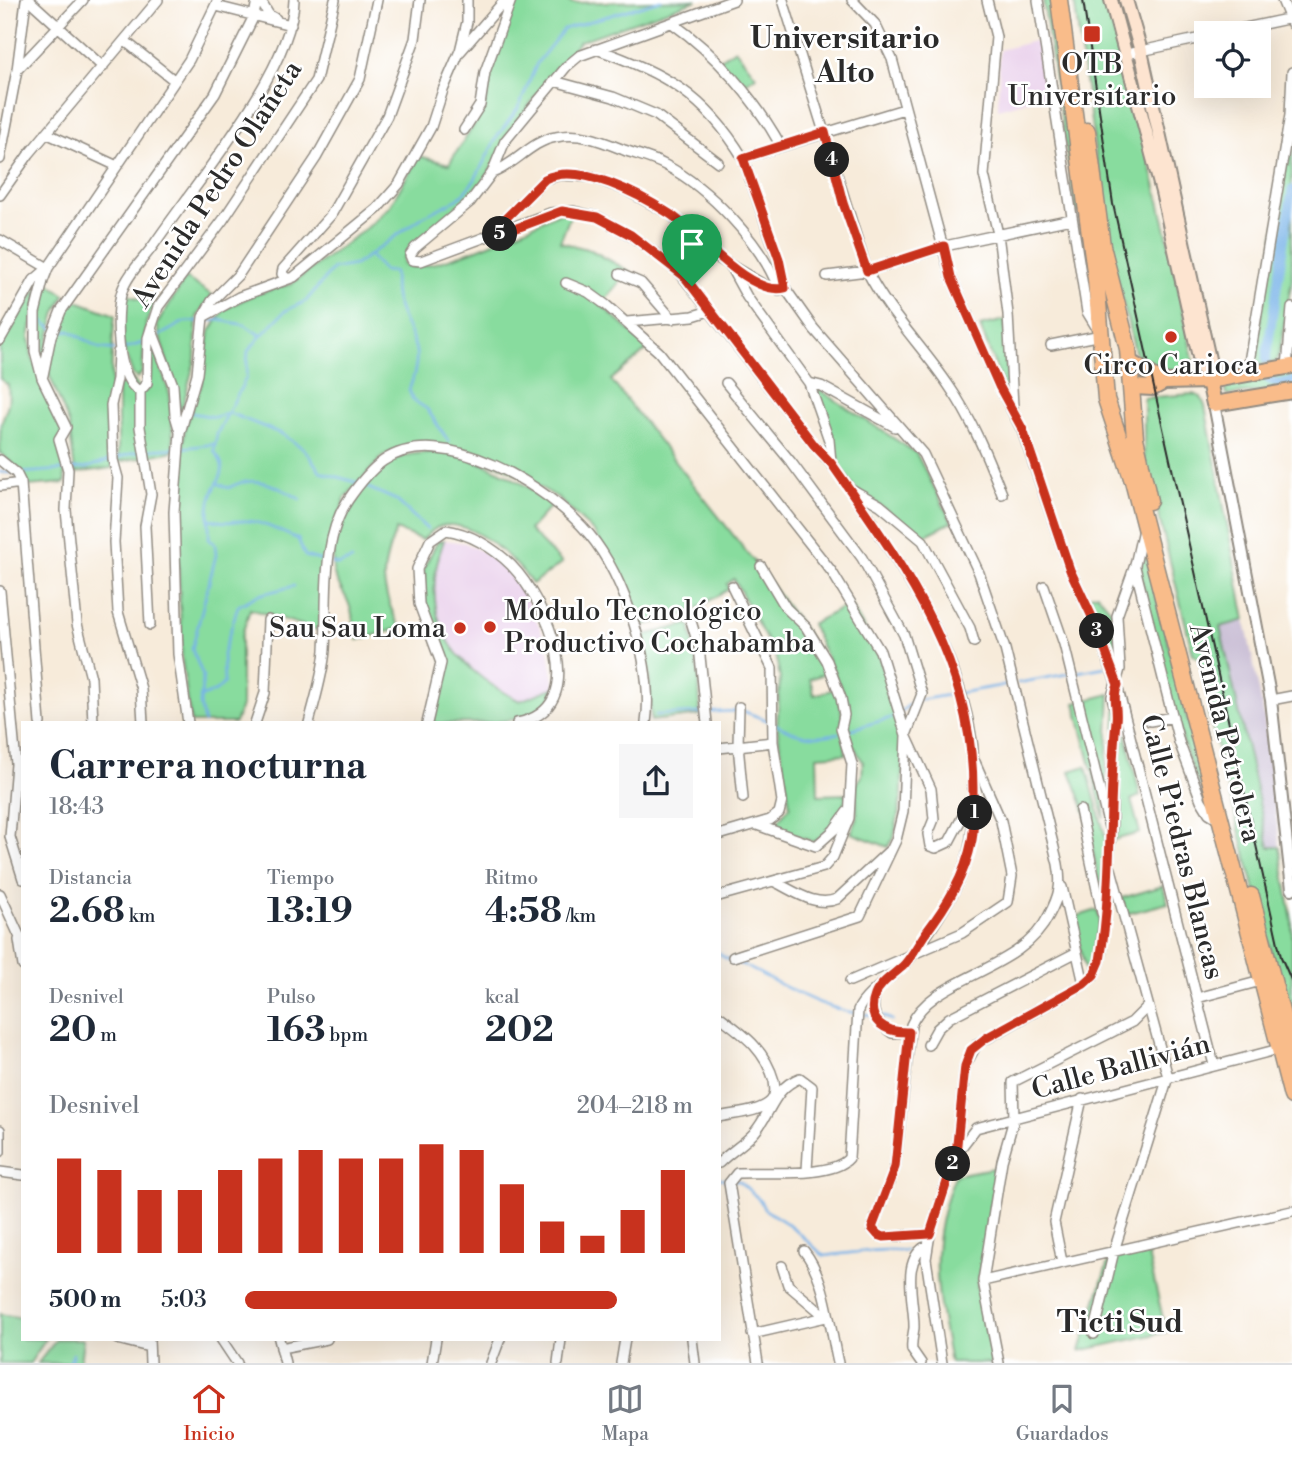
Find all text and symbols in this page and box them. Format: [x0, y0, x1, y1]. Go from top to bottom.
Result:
district label: Universitario Alto [750, 20, 940, 92]
map controls [1194, 21, 1271, 98]
button: locate [1194, 21, 1271, 98]
marker: OTB Universitario [1082, 24, 1102, 44]
place label: OTB Universitario [1008, 47, 1176, 114]
street label: Avenida Pedro Olañeta [123, 53, 310, 315]
pin: 4 [814, 142, 850, 178]
text: 4 [825, 147, 838, 171]
pin [662, 214, 722, 286]
pin: 5 [482, 216, 518, 252]
text: 5 [494, 221, 505, 245]
icon: arrive [673, 225, 711, 263]
marker: Circo Carioca [1163, 329, 1179, 345]
place label: Circo Carioca [1083, 348, 1259, 383]
place label: Módulo Tecnológico Productivo Cochabamba [504, 594, 816, 661]
place label: Sau Sau Loma [269, 611, 447, 646]
pin: 3 [1080, 614, 1114, 648]
text: 3 [1091, 618, 1102, 642]
marker: Módulo Tecnológico Productivo Cochabamba [482, 619, 498, 635]
street label: Avenida Petrolera [1181, 619, 1269, 847]
marker: Sau Sau Loma [452, 620, 468, 636]
street label: Calle Piedras Blancas [1132, 711, 1232, 983]
text: Carrera nocturna [49, 743, 367, 790]
button: share [619, 744, 693, 818]
text: 18:43 [49, 793, 104, 821]
pin: 1 [958, 796, 992, 830]
text: 1 [970, 800, 979, 824]
text: Distancia [49, 866, 132, 890]
text: Tiempo [267, 866, 334, 890]
text: Ritmo [485, 866, 538, 890]
text: 2.68 [49, 890, 125, 933]
text: 13:19 [267, 890, 353, 933]
text: 4:58 [485, 890, 562, 933]
text: km [125, 904, 155, 928]
text: /km [562, 904, 596, 928]
text: Desnivel [49, 985, 124, 1009]
text: Pulso [267, 985, 316, 1009]
text: kcal [485, 985, 519, 1009]
text: 20 [49, 1009, 96, 1052]
text: 163 [267, 1009, 326, 1052]
text: 202 [485, 1009, 554, 1052]
text: m [96, 1023, 117, 1047]
text: bpm [326, 1023, 368, 1047]
street label: Calle Ballivián [1028, 1026, 1214, 1108]
text: Desnivel [49, 1092, 139, 1120]
text: 204–218 m [577, 1092, 693, 1120]
pin: 2 [936, 1146, 970, 1182]
text: 2 [947, 1151, 958, 1175]
text: 500 m [49, 1286, 121, 1314]
text: 5:03 [161, 1286, 207, 1314]
district label: Ticti Sud [1057, 1304, 1183, 1342]
tab: Inicio [183, 1380, 235, 1446]
tab: Mapa [602, 1380, 649, 1446]
tab: Guardados [1016, 1380, 1108, 1446]

